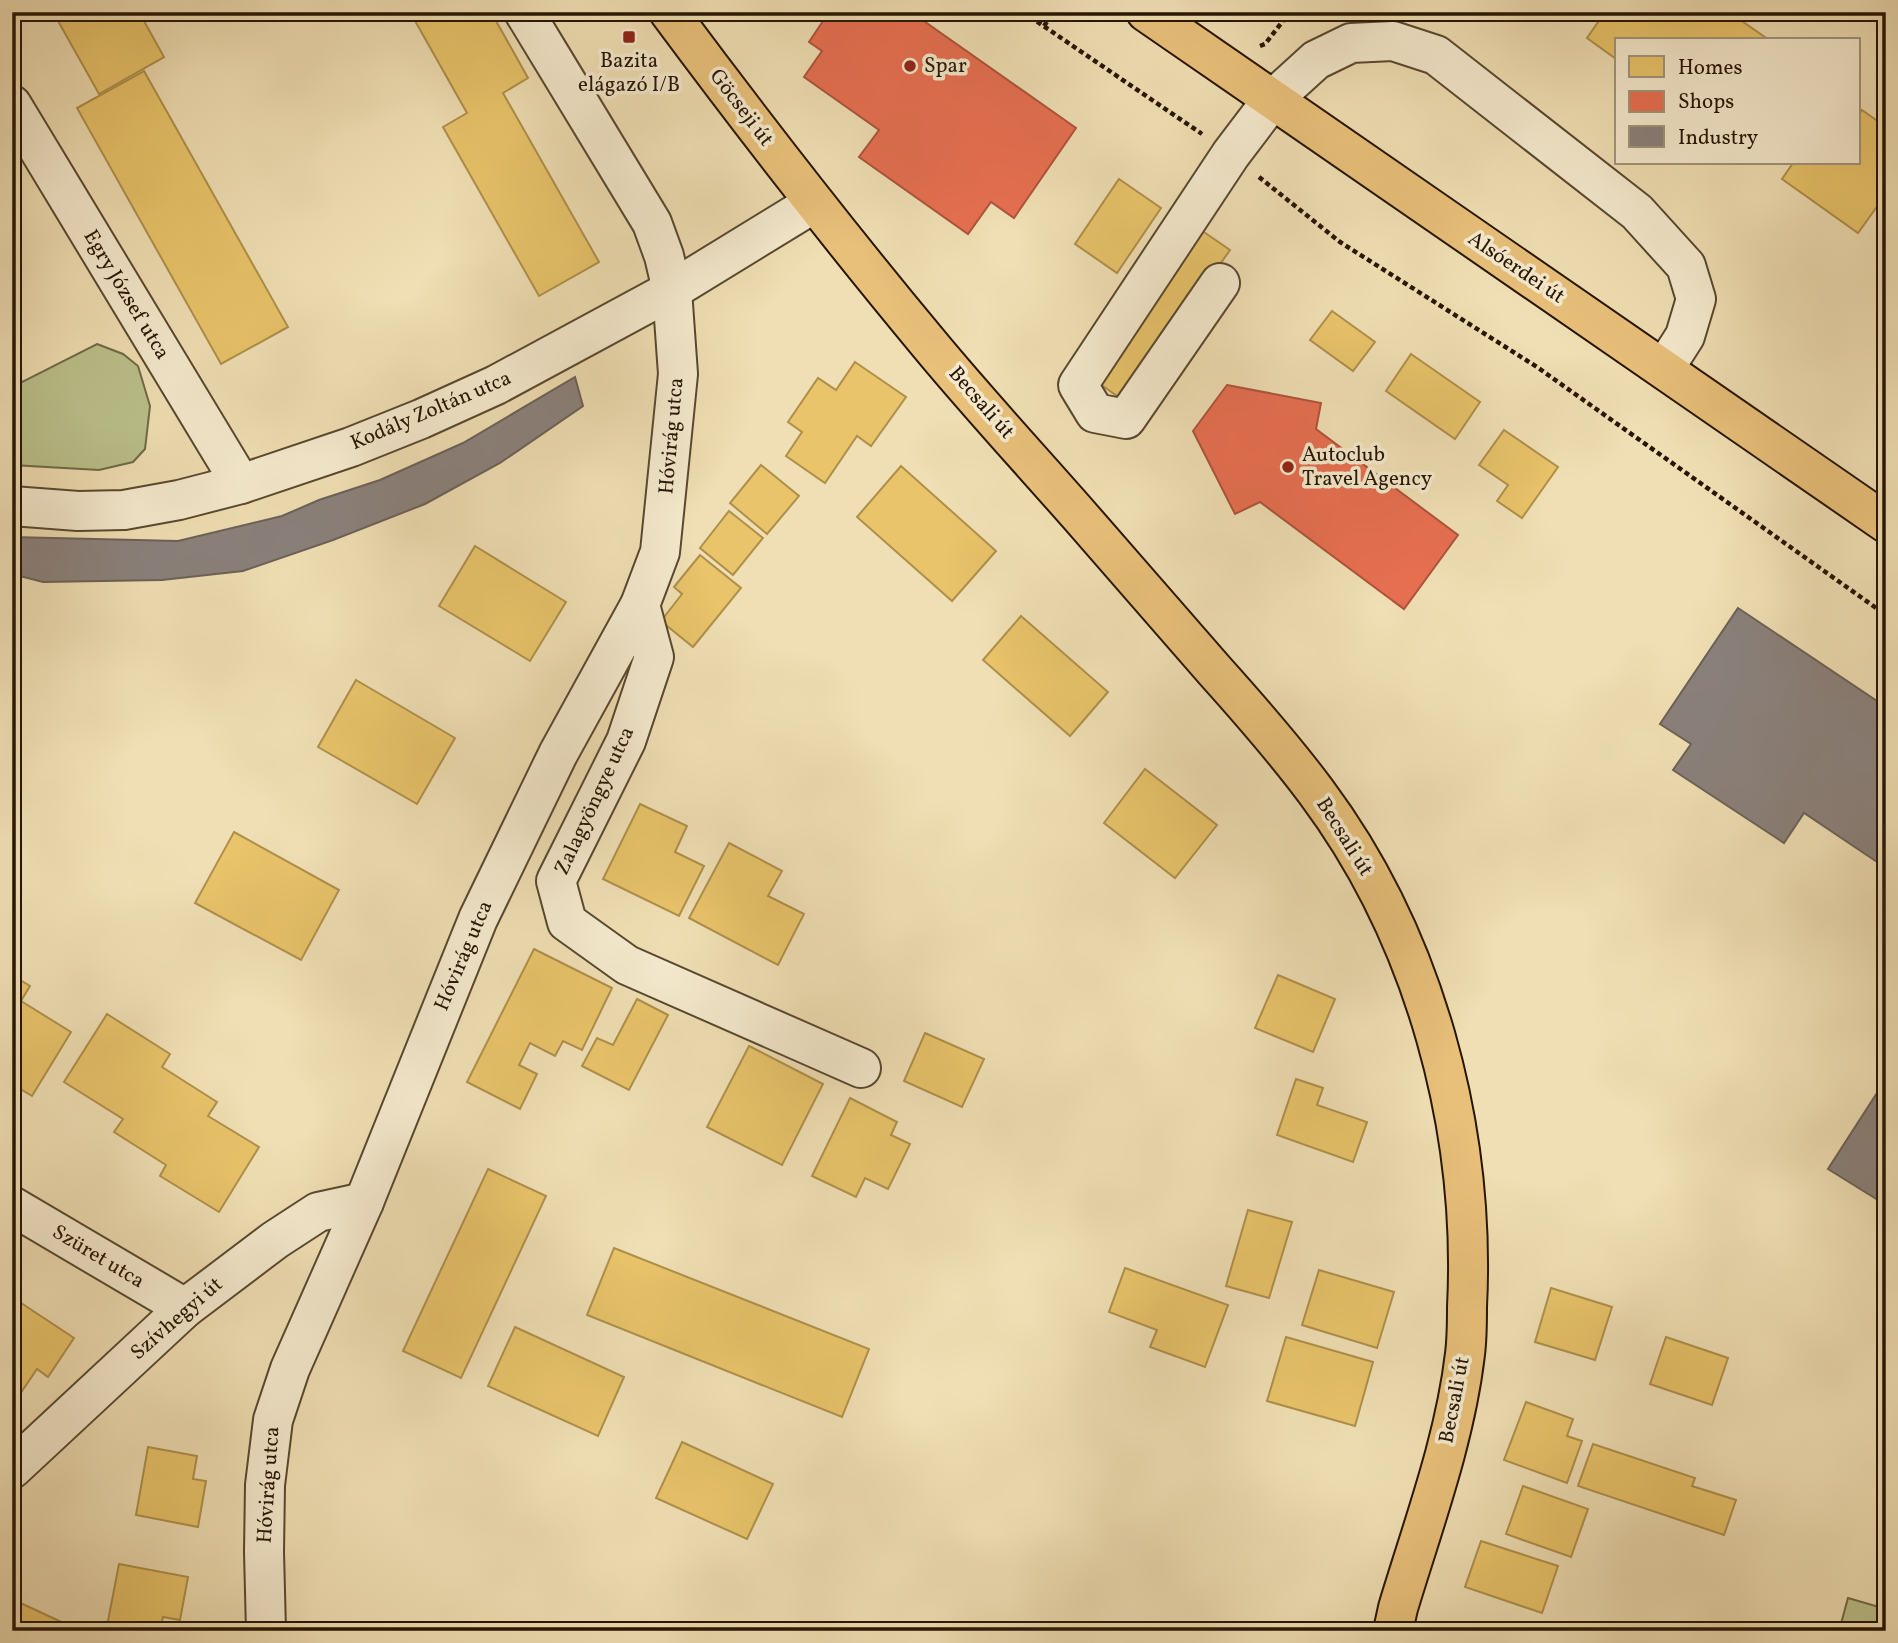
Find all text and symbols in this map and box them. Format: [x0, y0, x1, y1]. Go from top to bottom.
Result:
marker: Bazita elágazó I/B [621, 29, 637, 45]
legend [1615, 38, 1860, 164]
place label: Bazita elágazó I/B [578, 47, 680, 100]
place label: Spar [924, 52, 967, 81]
text: Homes [1678, 54, 1743, 83]
marker: Spar [902, 58, 918, 74]
street label: Göcseji út [702, 63, 780, 153]
text: Shops [1678, 88, 1734, 117]
text: Industry [1678, 124, 1759, 153]
street label: Egry József utca [76, 225, 176, 365]
street label: Alsóerdei út [1462, 225, 1570, 311]
street label: Becsali út [941, 360, 1021, 446]
street label: Kodály Zoltán utca [346, 364, 516, 458]
street label: Hóvirág utca [652, 376, 692, 496]
place label: Autoclub Travel Agency [1302, 441, 1433, 494]
marker: Autoclub Travel Agency [1280, 459, 1296, 475]
street label: Zalagyöngye utca [548, 722, 642, 880]
street label: Becsali út [1308, 792, 1380, 882]
street label: Hóvirág utca [428, 896, 500, 1016]
street label: Szüret utca [46, 1218, 150, 1296]
street label: Szívhegyi út [125, 1271, 229, 1367]
street label: Becsali út [1432, 1354, 1478, 1446]
street label: Hóvirág utca [250, 1426, 288, 1544]

